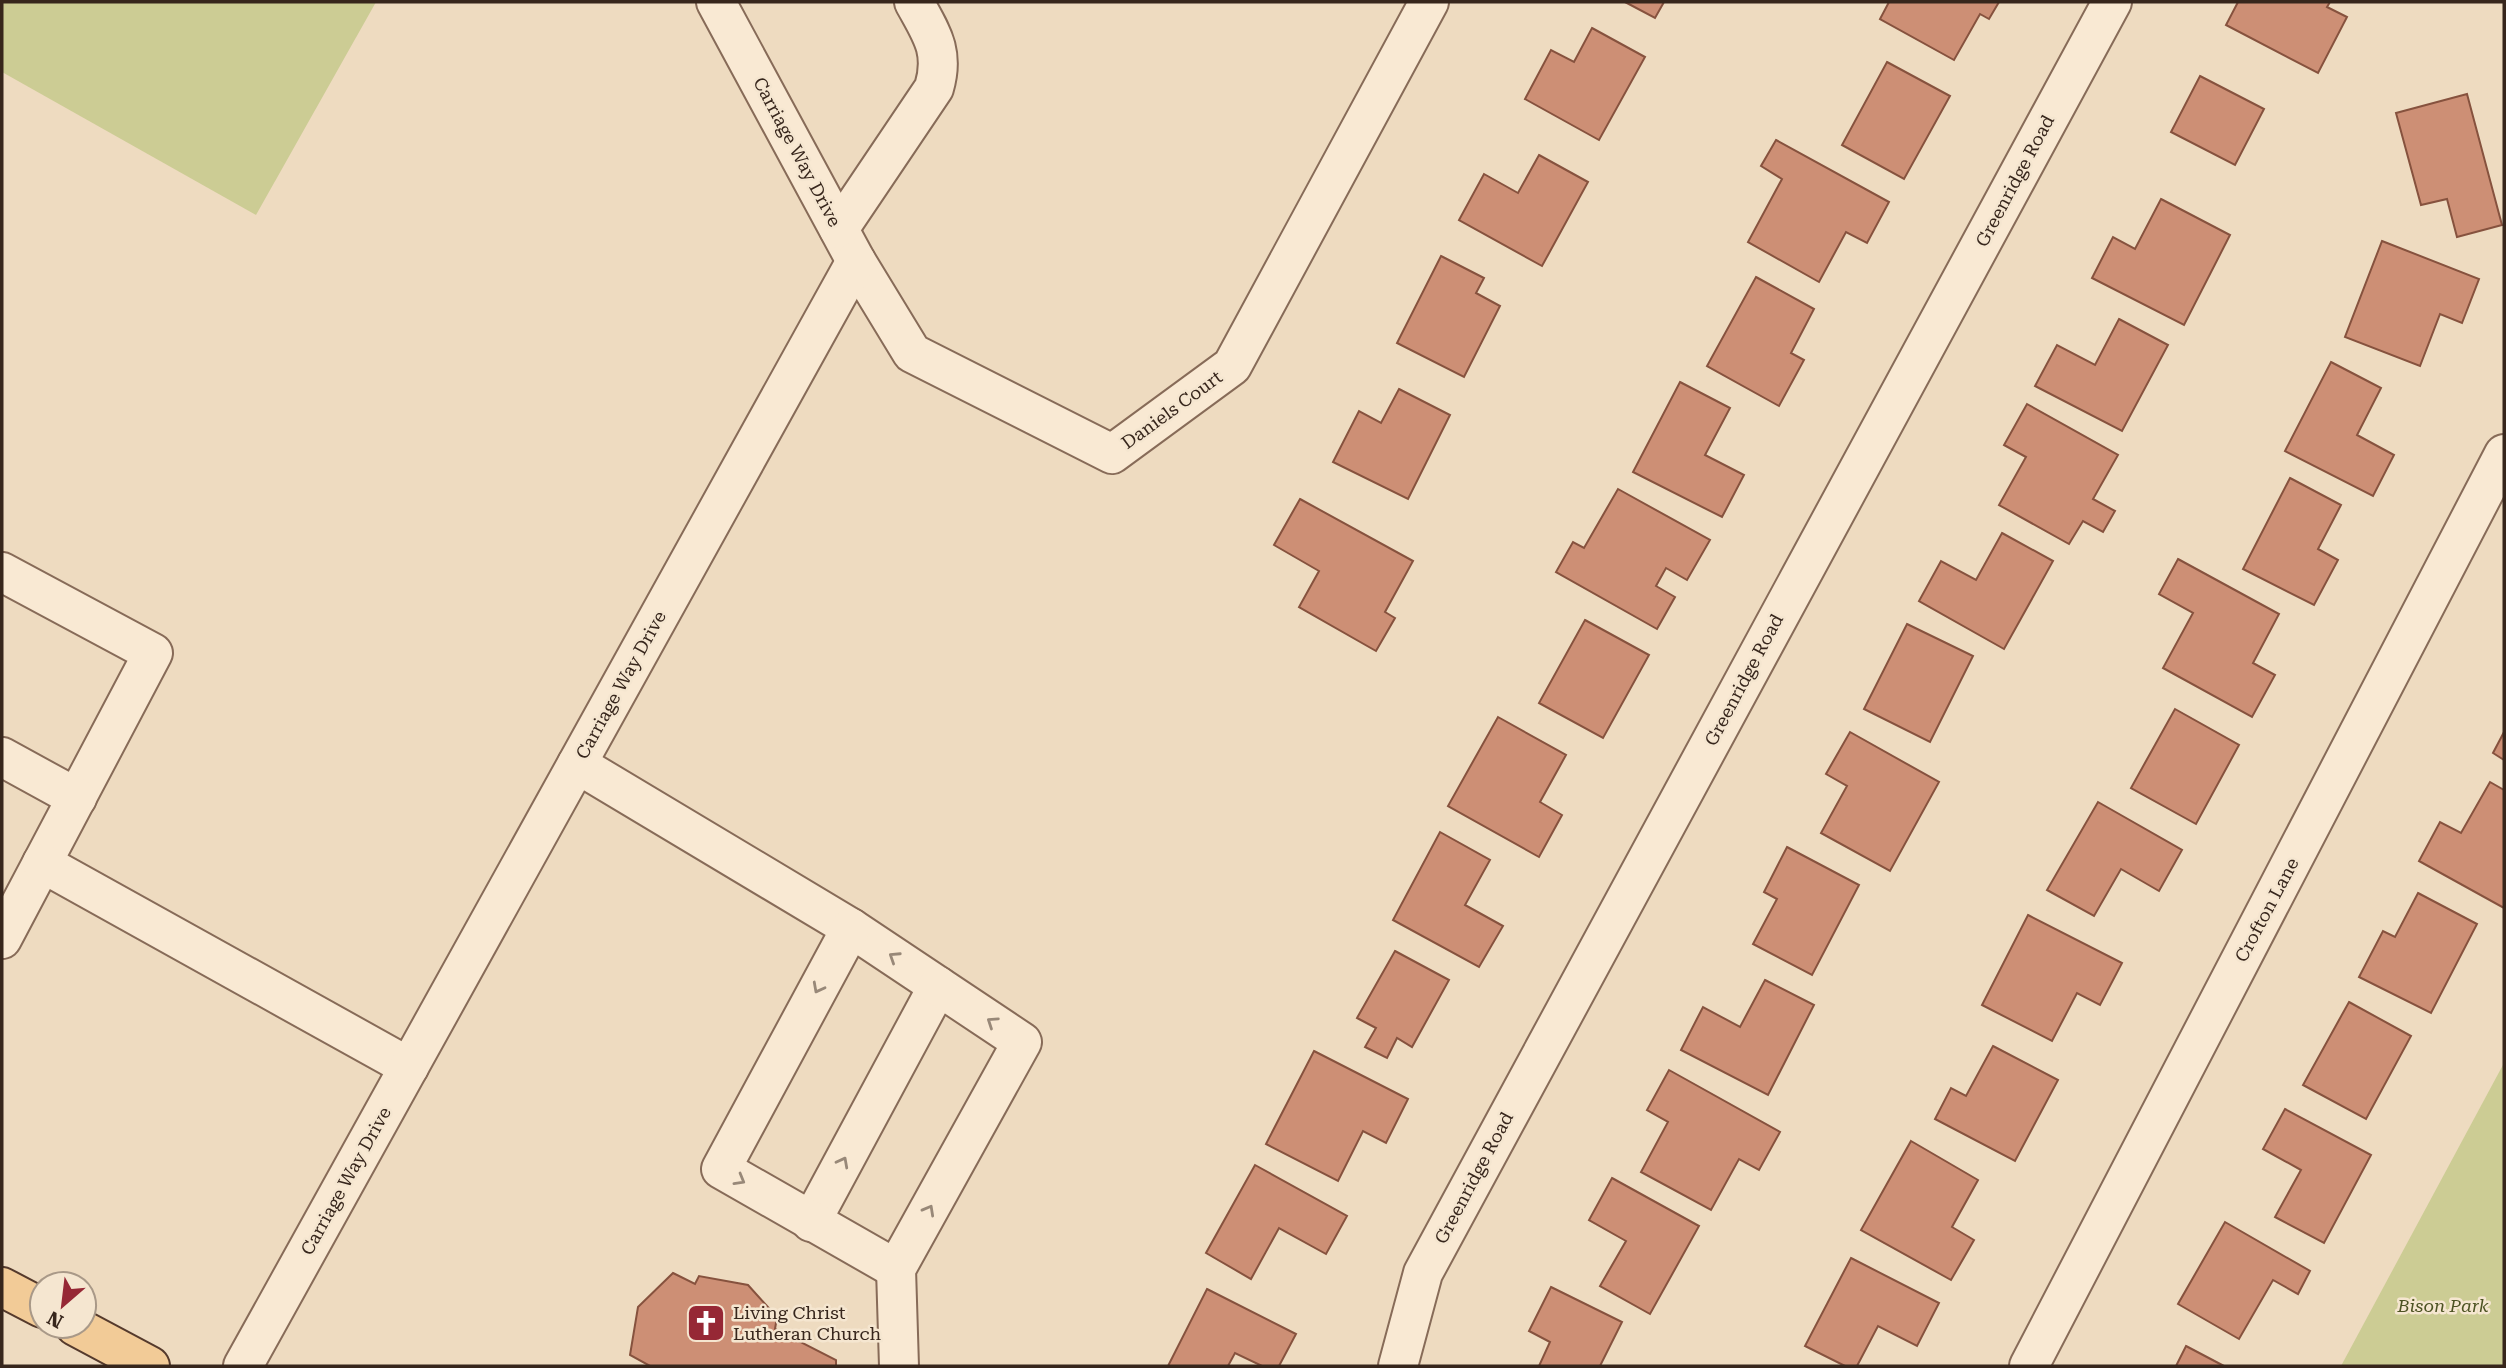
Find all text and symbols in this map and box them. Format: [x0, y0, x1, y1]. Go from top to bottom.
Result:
street label: Carriage Way Drive [749, 73, 846, 230]
street label: Greenridge Road [1971, 111, 2058, 250]
street label: Daniels Court [1117, 366, 1226, 453]
street label: Carriage Way Drive [571, 607, 670, 763]
street label: Greenridge Road [1700, 610, 1787, 749]
street label: Crofton Lane [2230, 854, 2303, 965]
one-way arrow [889, 952, 902, 965]
one-way arrow [813, 981, 827, 994]
one-way arrow [987, 1017, 1000, 1030]
street label: Carriage Way Drive [296, 1103, 395, 1259]
street label: Greenridge Road [1430, 1108, 1517, 1247]
one-way arrow [835, 1156, 848, 1169]
one-way arrow [732, 1172, 745, 1185]
one-way arrow [921, 1204, 934, 1217]
north arrow [28, 1270, 98, 1340]
park label: Bison Park [2396, 1295, 2489, 1316]
church icon: Living Christ Lutheran Church [685, 1302, 727, 1344]
place label: Living Christ Lutheran Church [733, 1302, 882, 1344]
text: N [43, 1306, 67, 1333]

